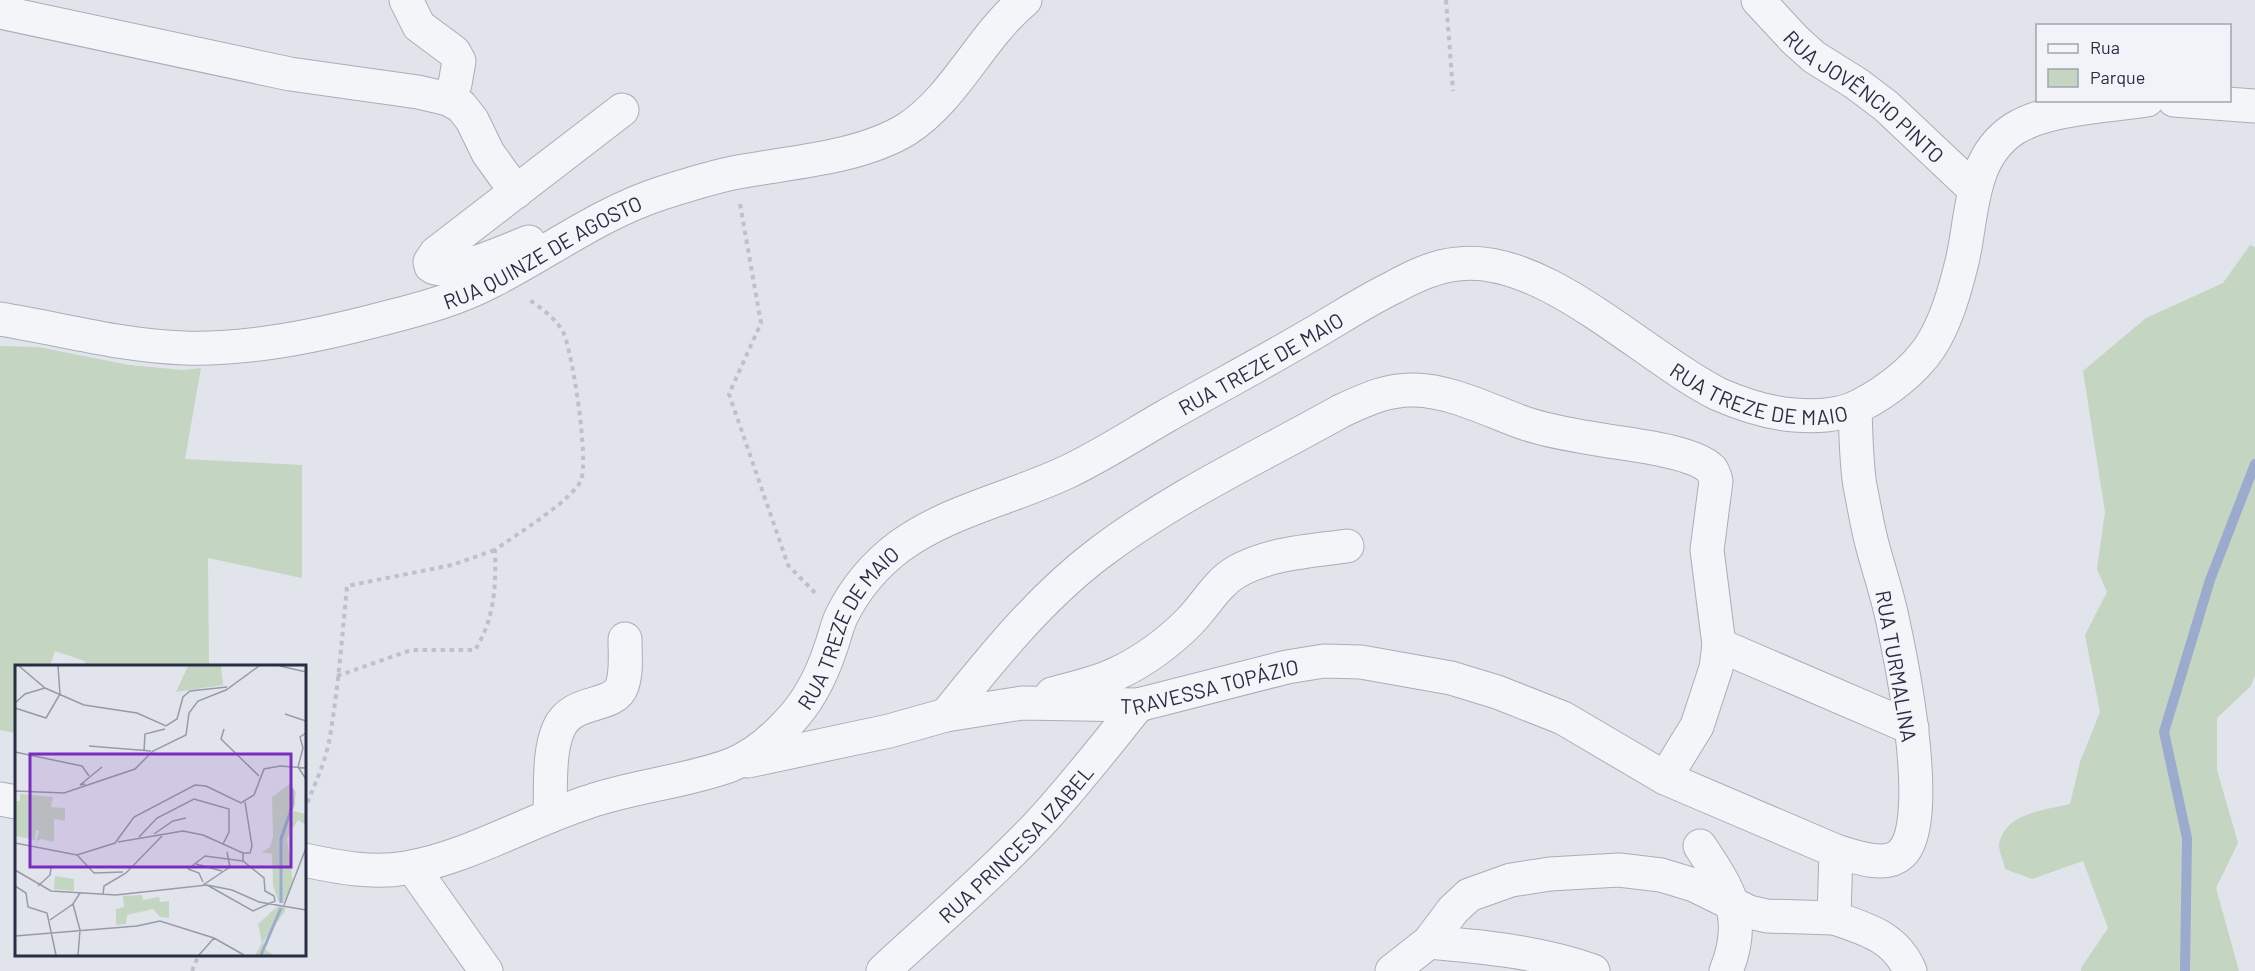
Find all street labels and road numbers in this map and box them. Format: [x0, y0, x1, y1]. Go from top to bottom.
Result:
street label: RUA JOVÊNCIO PINTO [1779, 24, 1950, 167]
street label: RUA QUINZE DE AGOSTO [439, 189, 645, 313]
street label: RUA TREZE DE MAIO [1173, 306, 1347, 419]
street label: RUA TREZE DE MAIO [1666, 356, 1850, 428]
street label: RUA TREZE DE MAIO [791, 540, 903, 714]
street label: RUA TURMALINA [1871, 588, 1923, 744]
street label: TRAVESSA TOPÁZIO [1120, 653, 1300, 719]
street label: RUA PRINCESA IZABEL [933, 759, 1098, 927]

